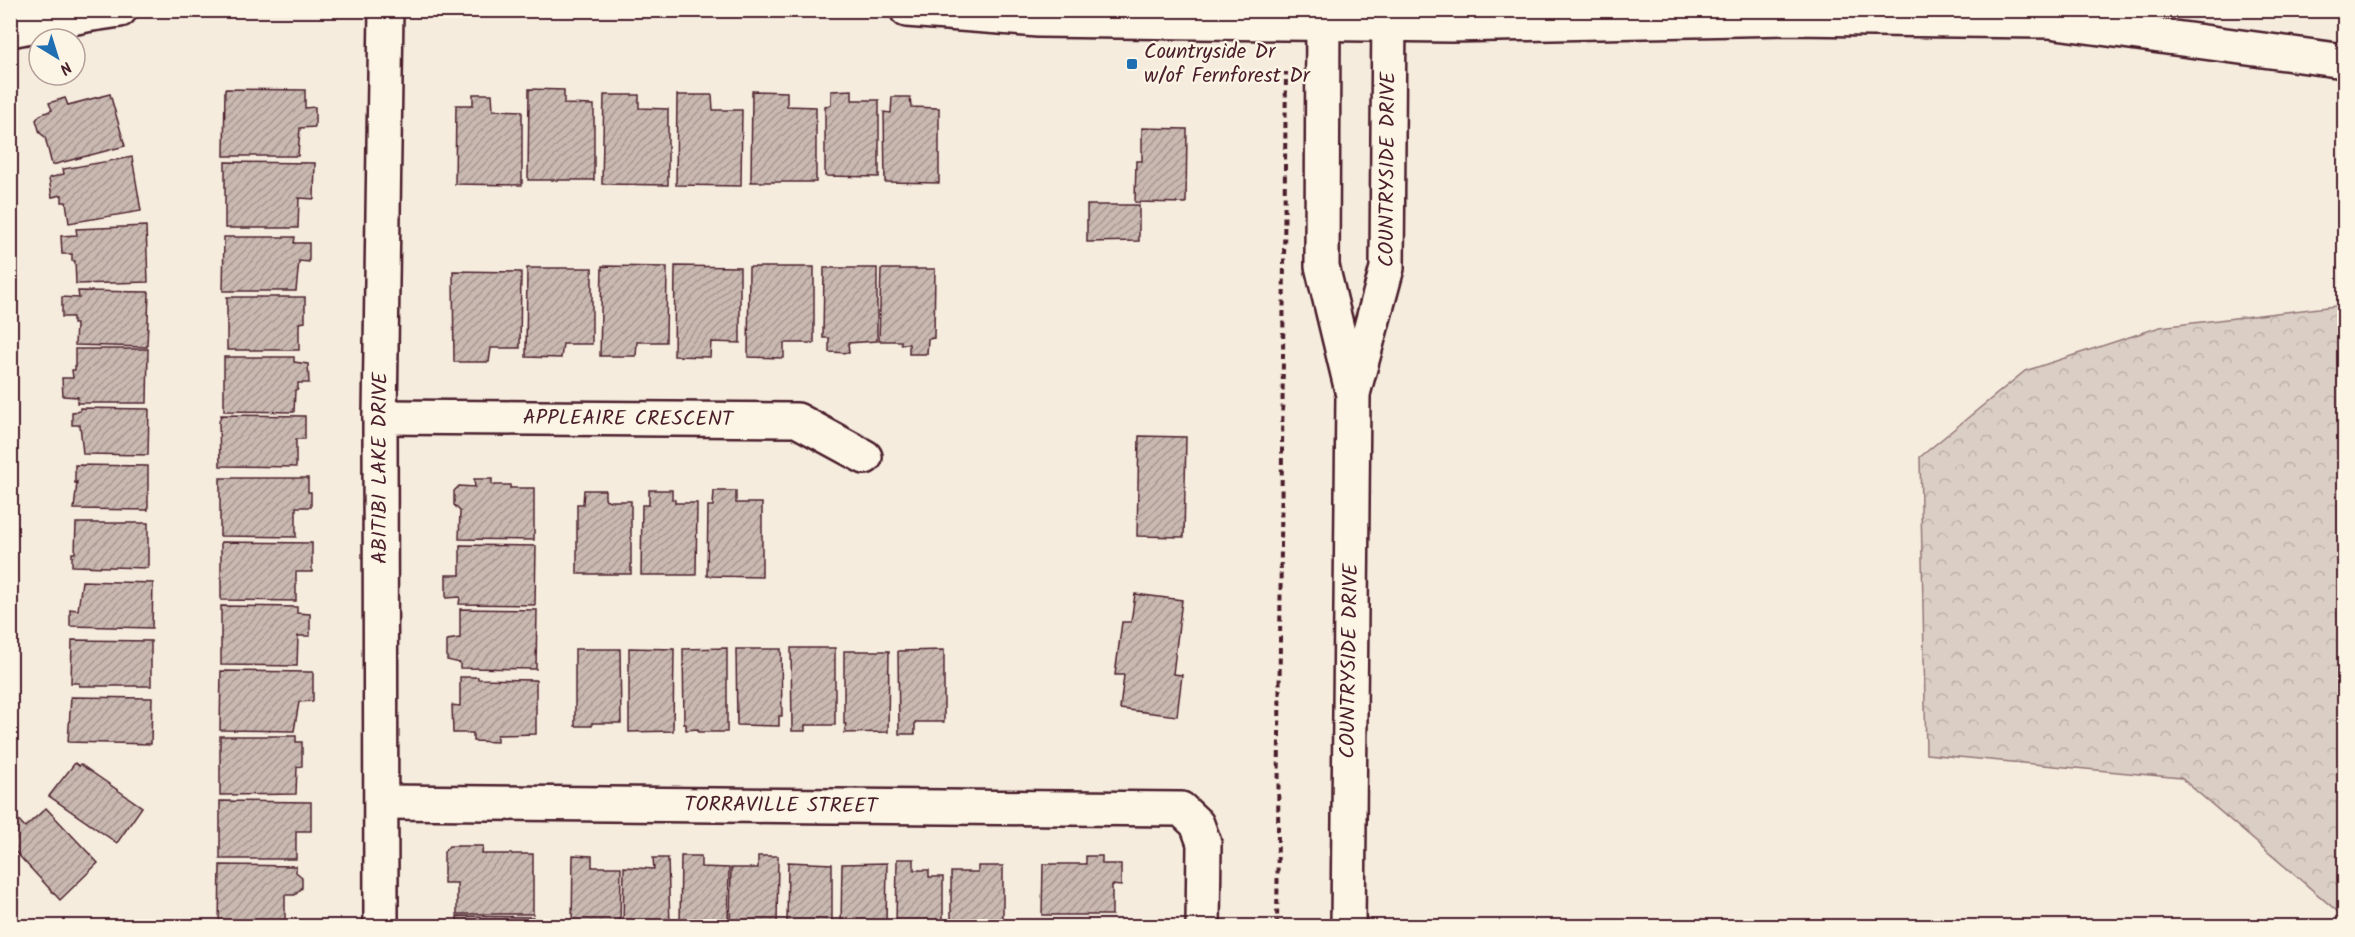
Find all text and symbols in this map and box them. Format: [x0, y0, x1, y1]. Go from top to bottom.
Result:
north arrow [27, 27, 87, 87]
place label: Countryside Dr w/of Fernforest Dr [1144, 36, 1311, 93]
text: N [54, 55, 77, 81]
marker: Countryside Dr w/of Fernforest Dr [1125, 57, 1139, 71]
street label: COUNTRYSIDE DRIVE [1371, 71, 1405, 267]
street label: ABITIBI LAKE DRIVE [363, 371, 397, 564]
street label: APPLEAIRE CRESCENT [523, 402, 735, 436]
street label: COUNTRYSIDE DRIVE [1332, 562, 1368, 759]
street label: TORRAVILLE STREET [684, 788, 880, 823]

